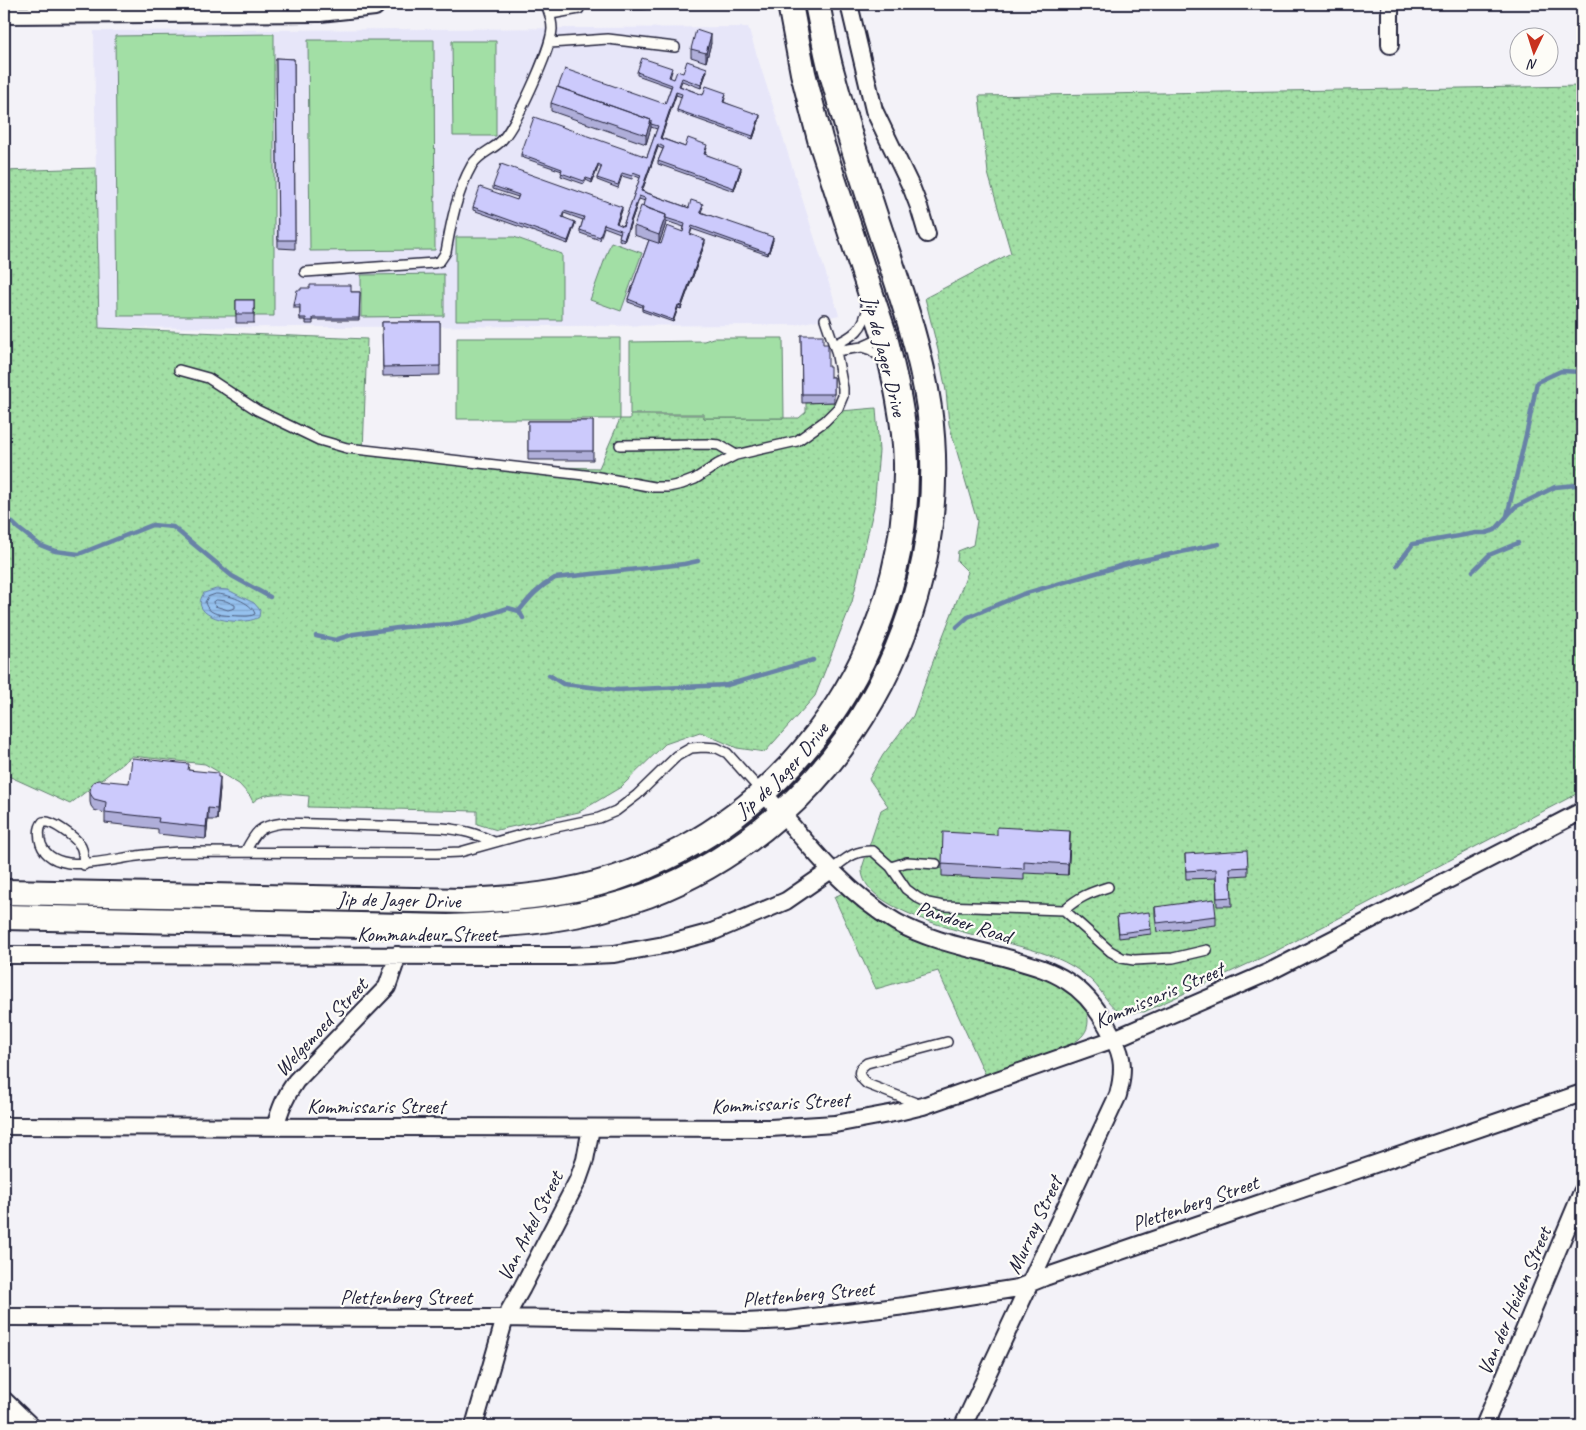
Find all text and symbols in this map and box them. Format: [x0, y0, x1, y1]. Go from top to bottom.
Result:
north arrow [1508, 28, 1558, 78]
text: N [1526, 56, 1538, 73]
street label: Jip de Jager Drive [857, 292, 913, 420]
street label: Jip de Jager Drive [729, 716, 835, 824]
street label: Jip de Jager Drive [336, 885, 462, 914]
street label: Pandoer Road [913, 895, 1018, 951]
street label: Kommandeur Street [357, 921, 499, 947]
street label: Kommissaris Street [1091, 955, 1230, 1034]
street label: Welgemoed Street [269, 971, 374, 1082]
street label: Kommissaris Street [711, 1086, 853, 1120]
street label: Kommissaris Street [307, 1093, 448, 1119]
street label: Van Arkel Street [491, 1165, 570, 1285]
street label: Plettenberg Street [1128, 1169, 1264, 1237]
street label: Murray Street [1000, 1170, 1069, 1278]
street label: Van der Heiden Street [1471, 1221, 1558, 1379]
street label: Plettenberg Street [741, 1275, 877, 1313]
street label: Plettenberg Street [340, 1284, 474, 1310]

